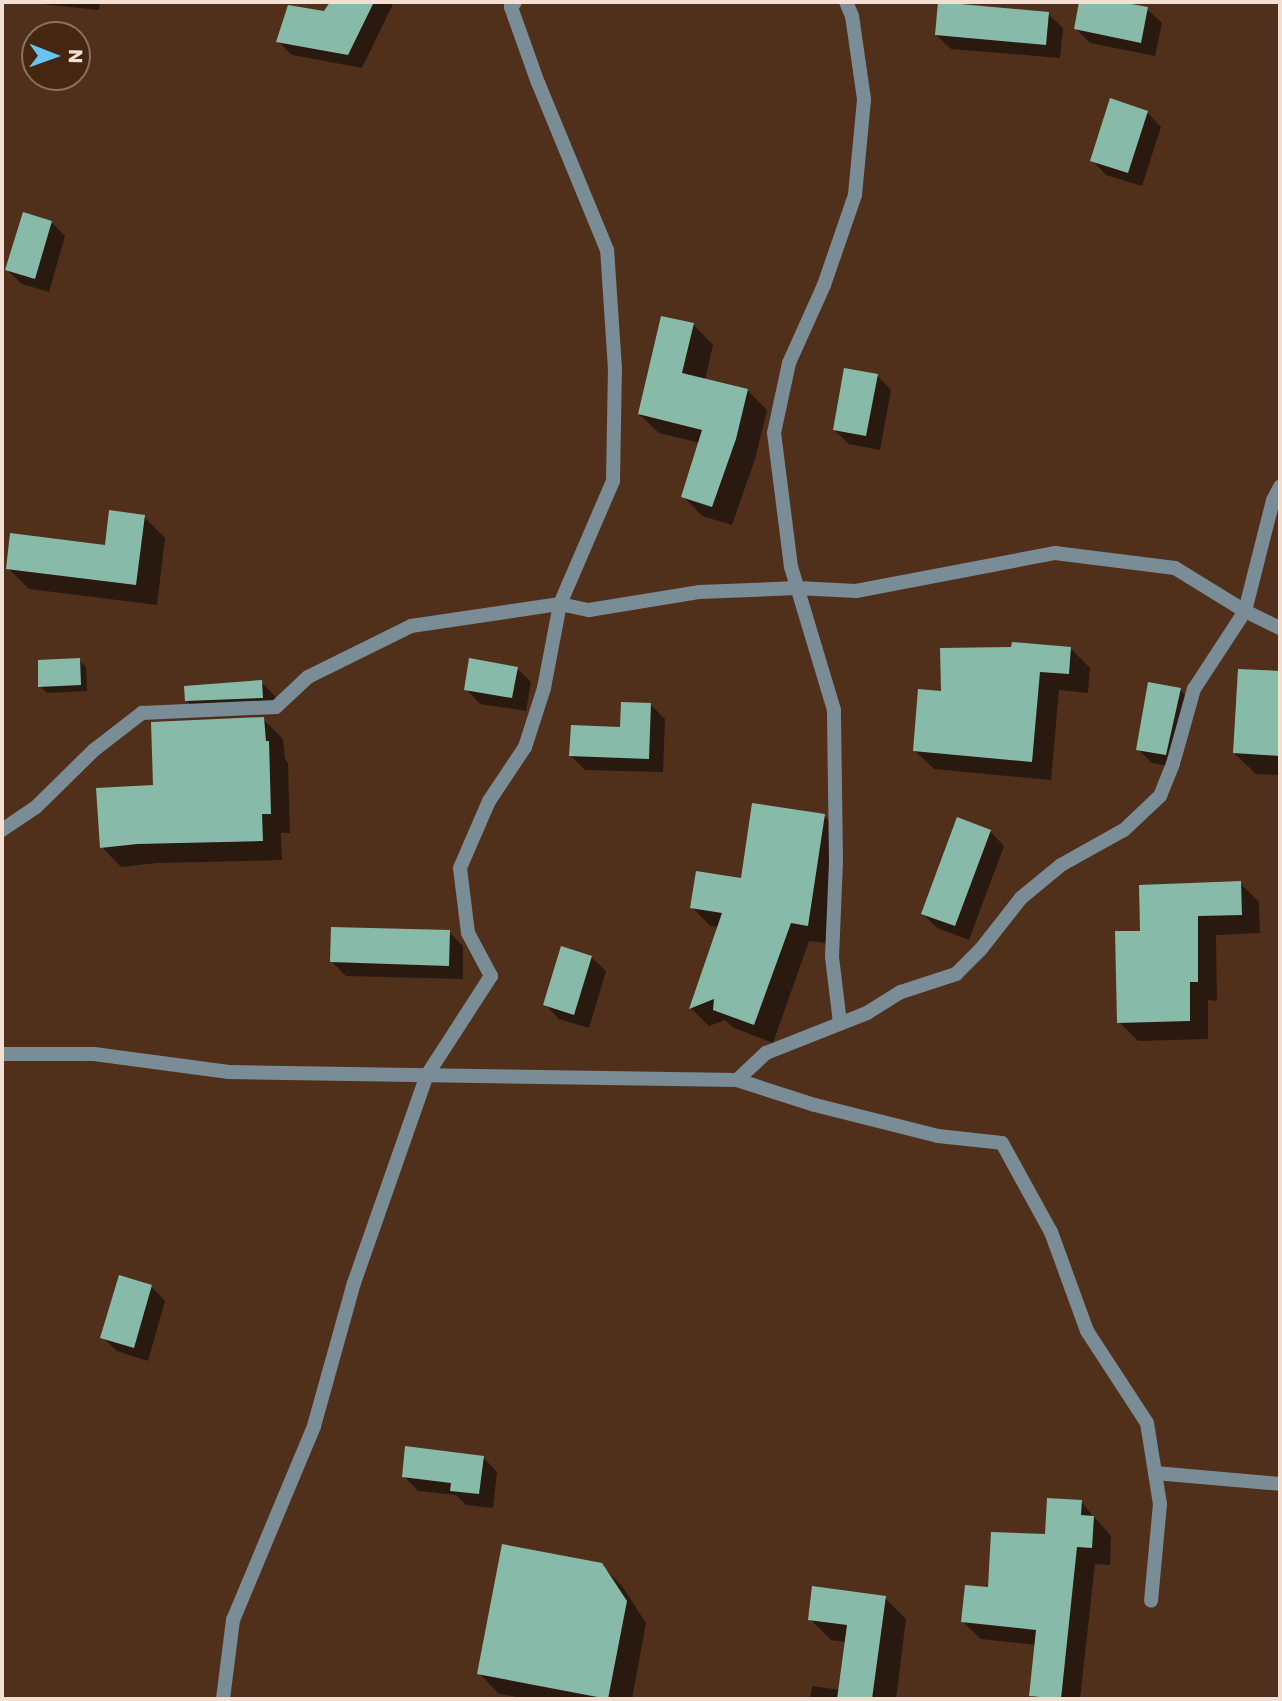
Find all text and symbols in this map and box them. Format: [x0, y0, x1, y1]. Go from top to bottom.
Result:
north arrow [21, 21, 91, 91]
text: N [62, 49, 89, 64]

